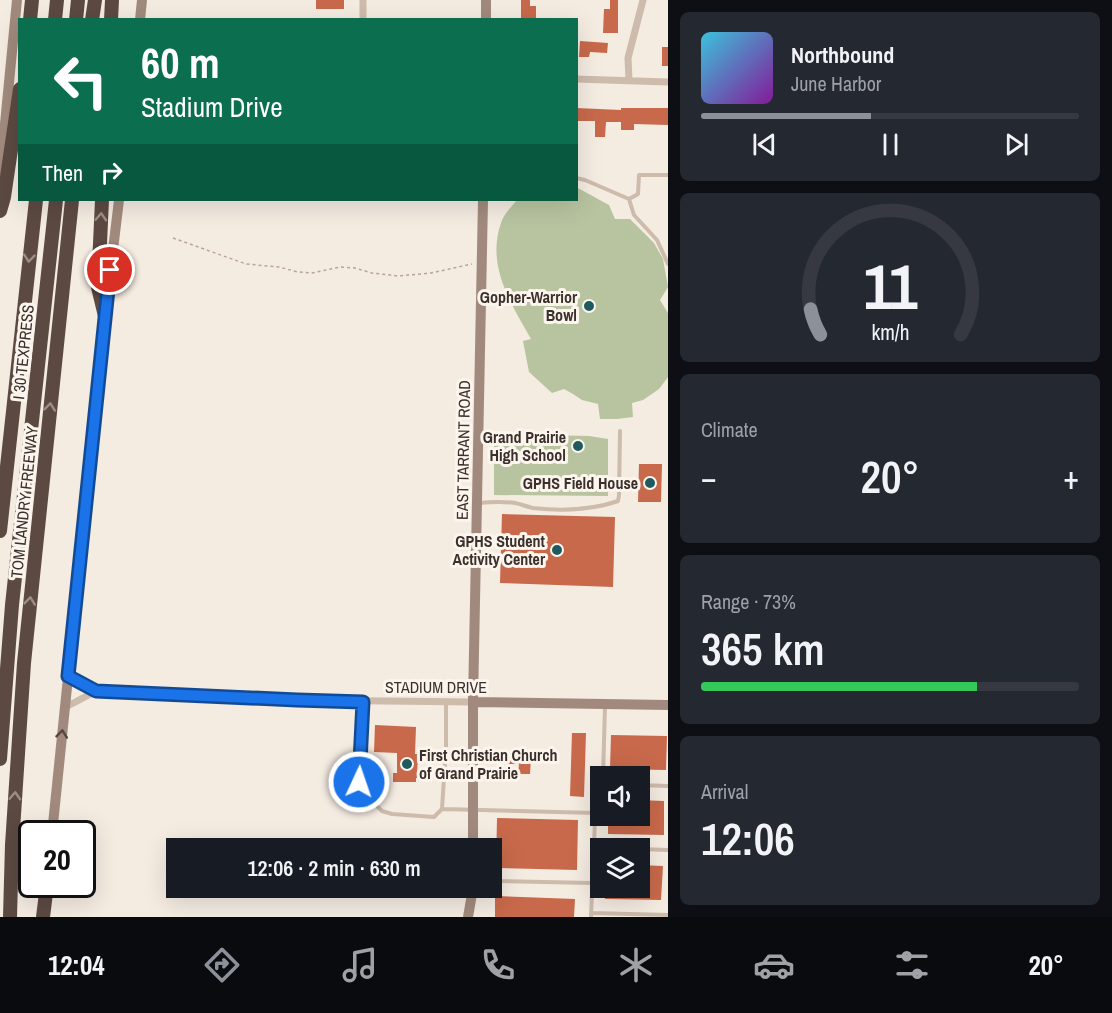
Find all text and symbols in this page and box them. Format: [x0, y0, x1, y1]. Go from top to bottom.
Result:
text: 60 m [141, 35, 220, 91]
text: Northbound [791, 40, 894, 70]
icon: left [42, 42, 120, 120]
text: June Harbor [791, 70, 881, 97]
text: Stadium Drive [141, 89, 283, 125]
icon: previous [748, 128, 781, 161]
icon: pause [874, 128, 907, 161]
icon: next [1000, 128, 1033, 161]
icon: right [95, 156, 128, 189]
text: Then [42, 158, 83, 188]
one-way arrow [95, 212, 108, 221]
pin [84, 244, 135, 295]
text: 11 [863, 244, 918, 328]
one-way arrow [24, 253, 36, 262]
icon: arrive [93, 253, 126, 286]
place label: Gopher-Warrior Bowl [480, 286, 578, 326]
marker: Gopher-Warrior Bowl [582, 299, 596, 313]
street label: I 30 TEXPRESS [7, 303, 39, 401]
text: km/h [871, 318, 909, 347]
street label: EAST TARRANT ROAD [451, 380, 475, 520]
one-way arrow [43, 403, 56, 412]
text: Climate [701, 416, 758, 443]
street label: TOM LANDRY FREEWAY [5, 425, 43, 579]
place label: Grand Prairie High School [483, 426, 566, 466]
marker: Grand Prairie High School [571, 439, 585, 453]
text: 20° [860, 446, 920, 507]
text: − [701, 455, 717, 499]
text: + [1063, 455, 1079, 499]
place label: GPHS Field House [523, 472, 638, 494]
marker: GPHS Field House [643, 476, 657, 490]
place label: GPHS Student Activity Center [452, 530, 546, 570]
marker: GPHS Student Activity Center [550, 543, 564, 557]
text: Range · 73% [701, 588, 796, 615]
one-way arrow [23, 597, 36, 606]
text: 365 km [701, 618, 825, 679]
street label: STADIUM DRIVE [385, 676, 487, 698]
one-way arrow [55, 729, 68, 739]
place label: First Christian Church of Grand Prairie [419, 744, 558, 784]
position arrow [327, 750, 391, 814]
marker: First Christian Church of Grand Prairie [400, 757, 414, 771]
map controls [590, 766, 650, 898]
button: sound [590, 766, 650, 826]
text: Arrival [701, 778, 748, 805]
one-way arrow [9, 791, 22, 800]
text: 12:06 [701, 808, 795, 869]
speed limit sign: 20 [18, 820, 96, 898]
button: layers [590, 838, 650, 898]
text: 12:06 · 2 min · 630 m [247, 853, 421, 883]
icon: directions [201, 944, 243, 986]
icon: music [339, 944, 381, 986]
icon: phone [477, 944, 519, 986]
icon: climate [615, 944, 657, 986]
icon: car [753, 944, 795, 986]
icon: filters [891, 944, 933, 986]
text: 12:04 [48, 947, 105, 983]
text: 20° [1029, 947, 1064, 983]

